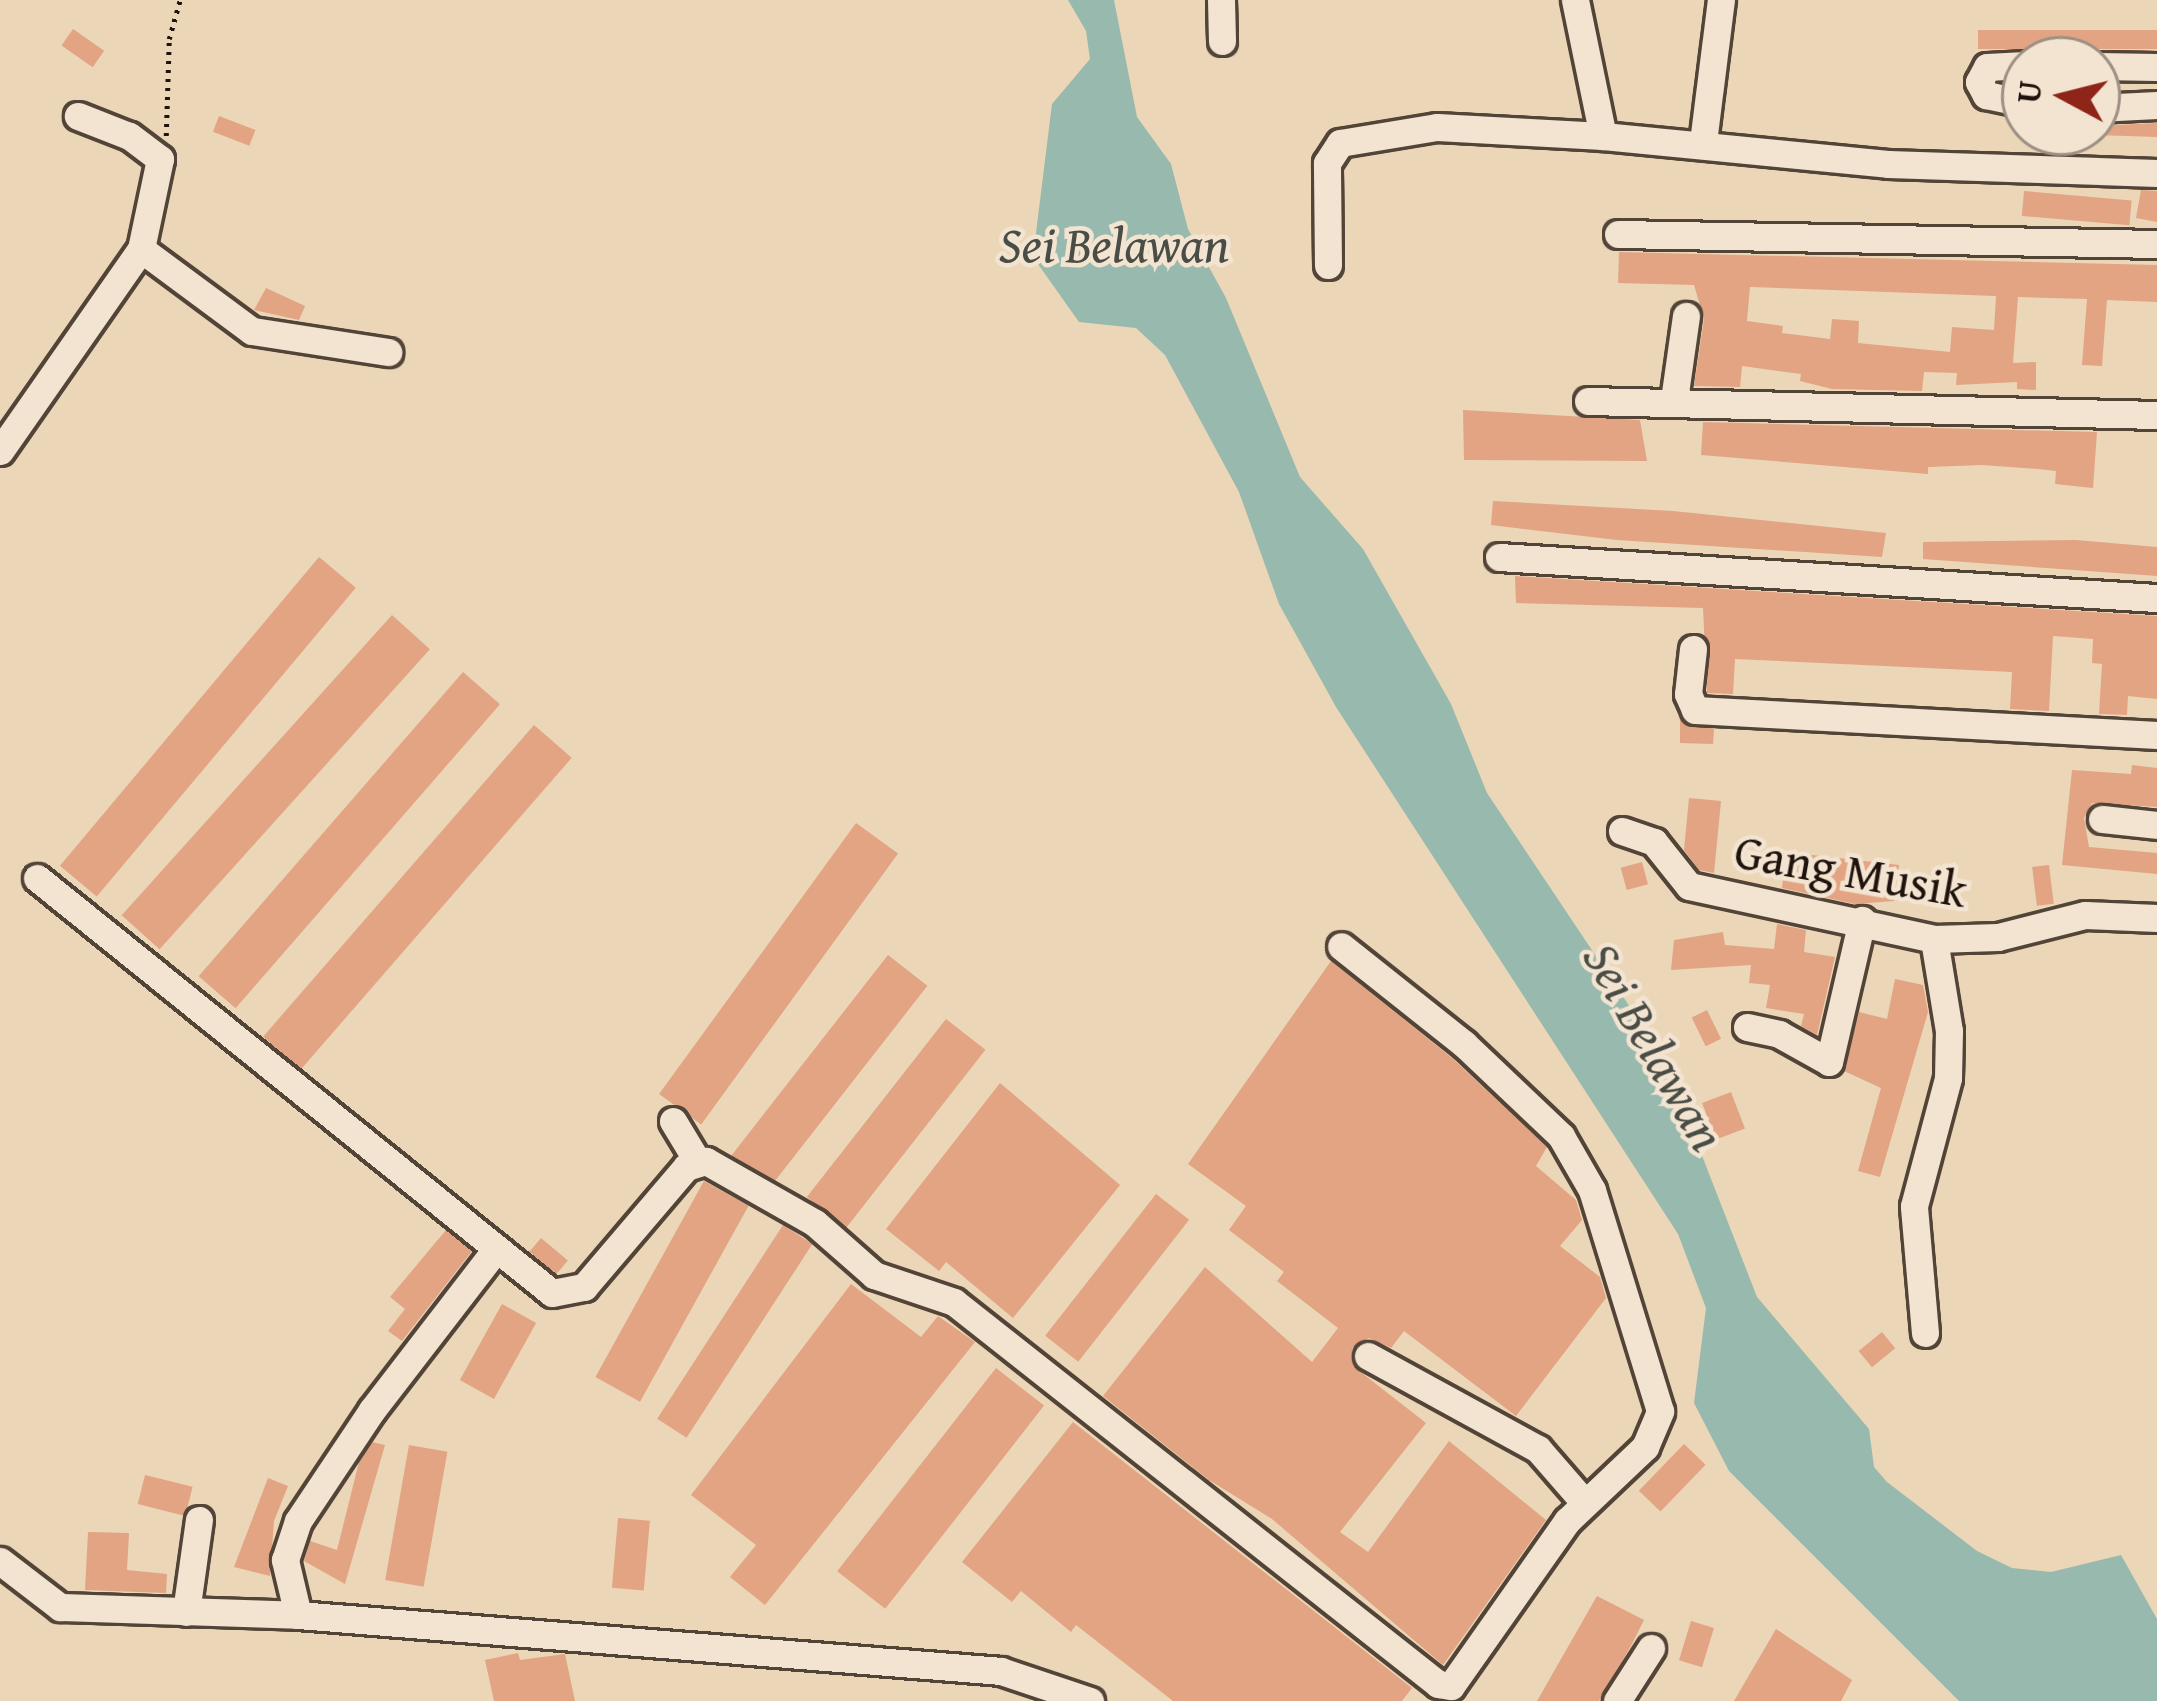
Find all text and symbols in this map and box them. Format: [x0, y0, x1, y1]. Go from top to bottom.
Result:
north arrow [2001, 36, 2121, 156]
text: U [2003, 78, 2053, 106]
water label: Sei Belawan [999, 213, 1229, 275]
street label: Gang Musik [1730, 821, 1972, 919]
water label: Sei Belawan [1571, 931, 1739, 1161]

